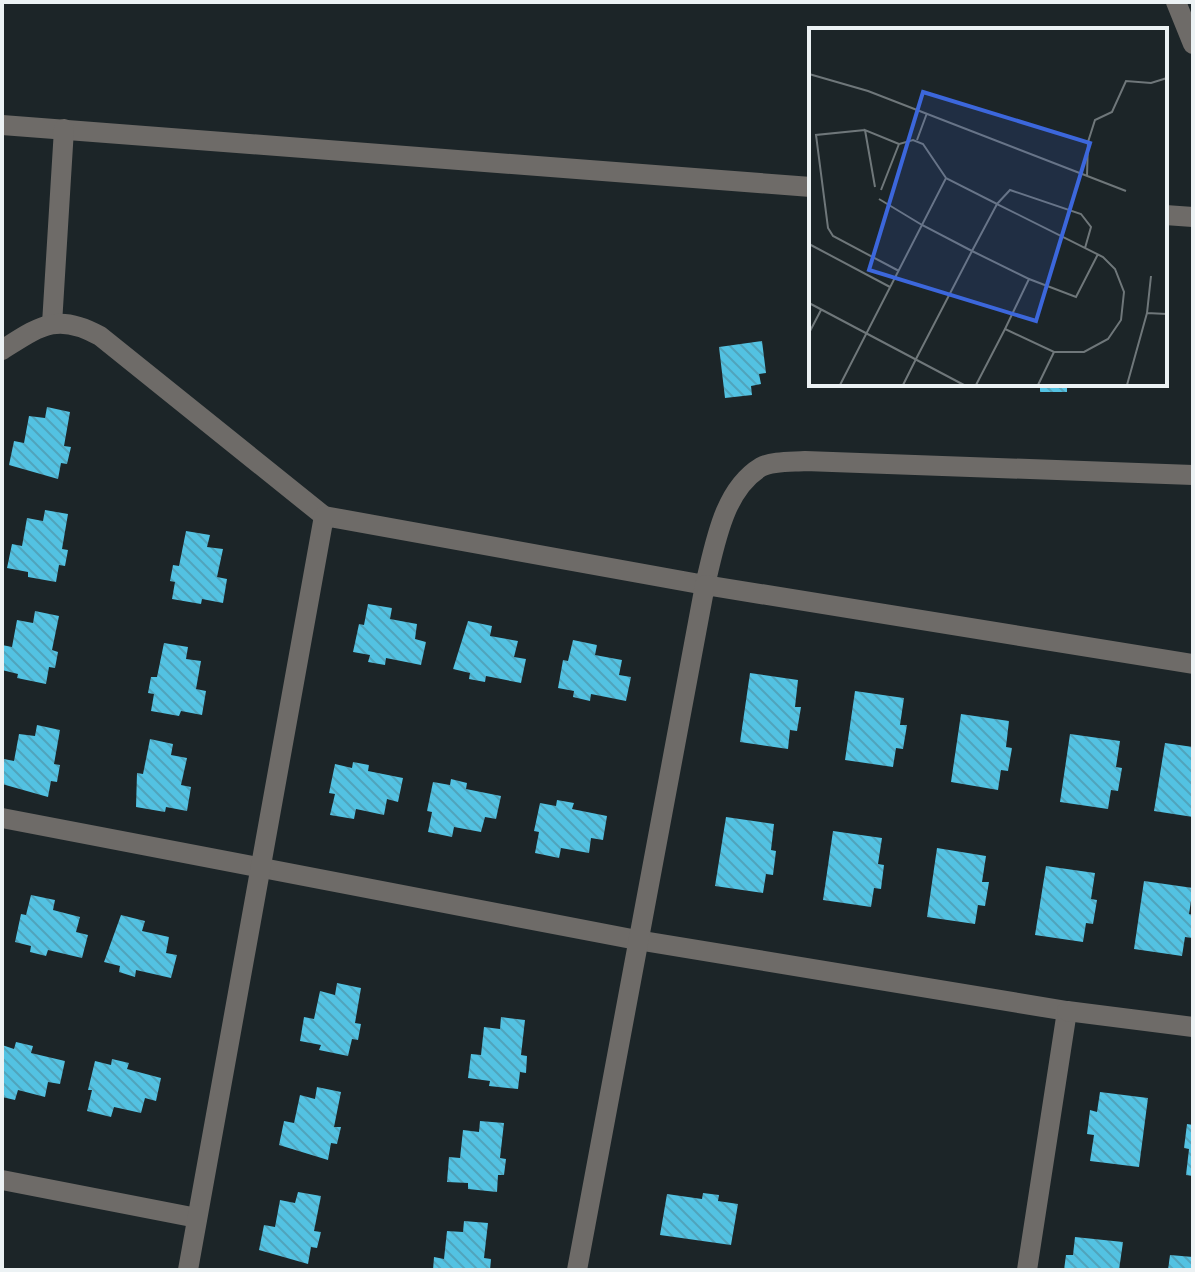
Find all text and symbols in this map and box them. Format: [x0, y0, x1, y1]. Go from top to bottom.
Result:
inset map [809, 28, 1167, 386]

